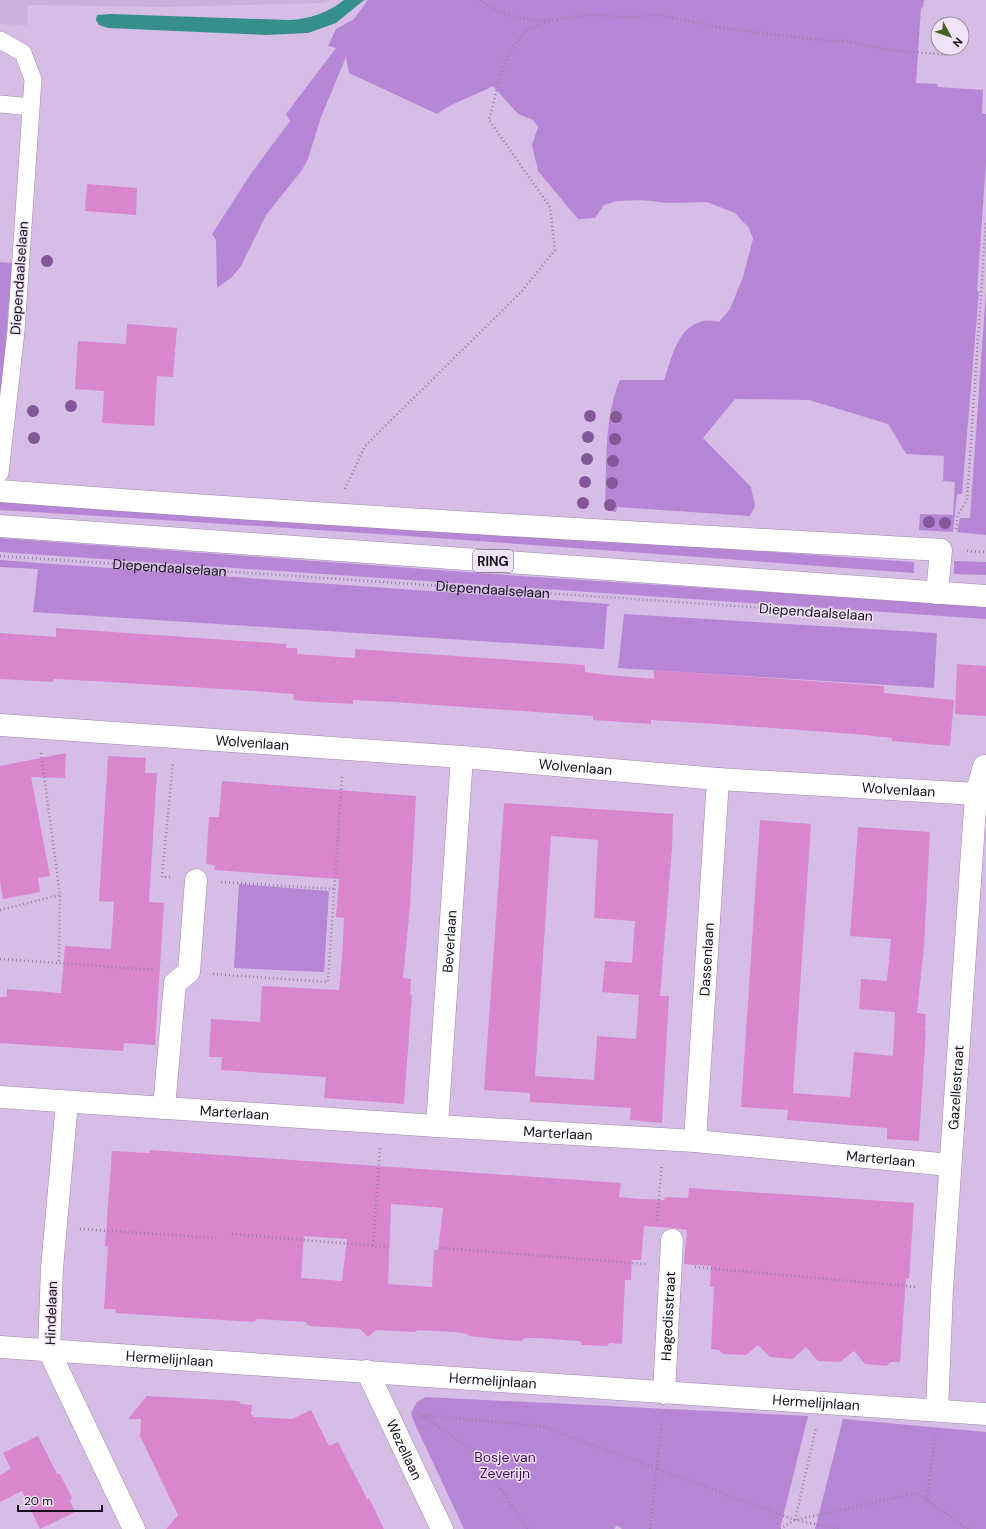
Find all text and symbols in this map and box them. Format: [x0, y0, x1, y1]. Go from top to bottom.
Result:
north arrow [930, 16, 970, 56]
text: N [950, 35, 966, 50]
street label: Diependaalselaan [6, 220, 32, 336]
road number: RING [473, 550, 513, 572]
street label: Diependaalselaan [112, 555, 227, 580]
street label: Diependaalselaan [435, 577, 550, 602]
street label: Diependaalselaan [758, 599, 874, 625]
street label: Wolvenlaan [215, 731, 290, 754]
street label: Wolvenlaan [538, 755, 613, 779]
street label: Wolvenlaan [861, 778, 936, 801]
street label: Beverlaan [438, 910, 461, 973]
street label: Dassenlaan [695, 922, 718, 997]
street label: Gazellestraat [944, 1045, 968, 1130]
street label: Marterlaan [199, 1101, 270, 1124]
street label: Marterlaan [523, 1122, 593, 1144]
street label: Marterlaan [845, 1146, 916, 1171]
street label: Hagedisstraat [657, 1271, 679, 1361]
street label: Hindelaan [41, 1281, 61, 1345]
street label: Hermelijnlaan [125, 1347, 214, 1370]
street label: Hermelijnlaan [449, 1369, 537, 1392]
street label: Hermelijnlaan [772, 1391, 860, 1414]
street label: Wezellaan [382, 1417, 426, 1483]
park label: Bosje van Zeverijn [474, 1448, 536, 1482]
scale bar [18, 1487, 102, 1513]
text: 20 m [24, 1493, 53, 1509]

